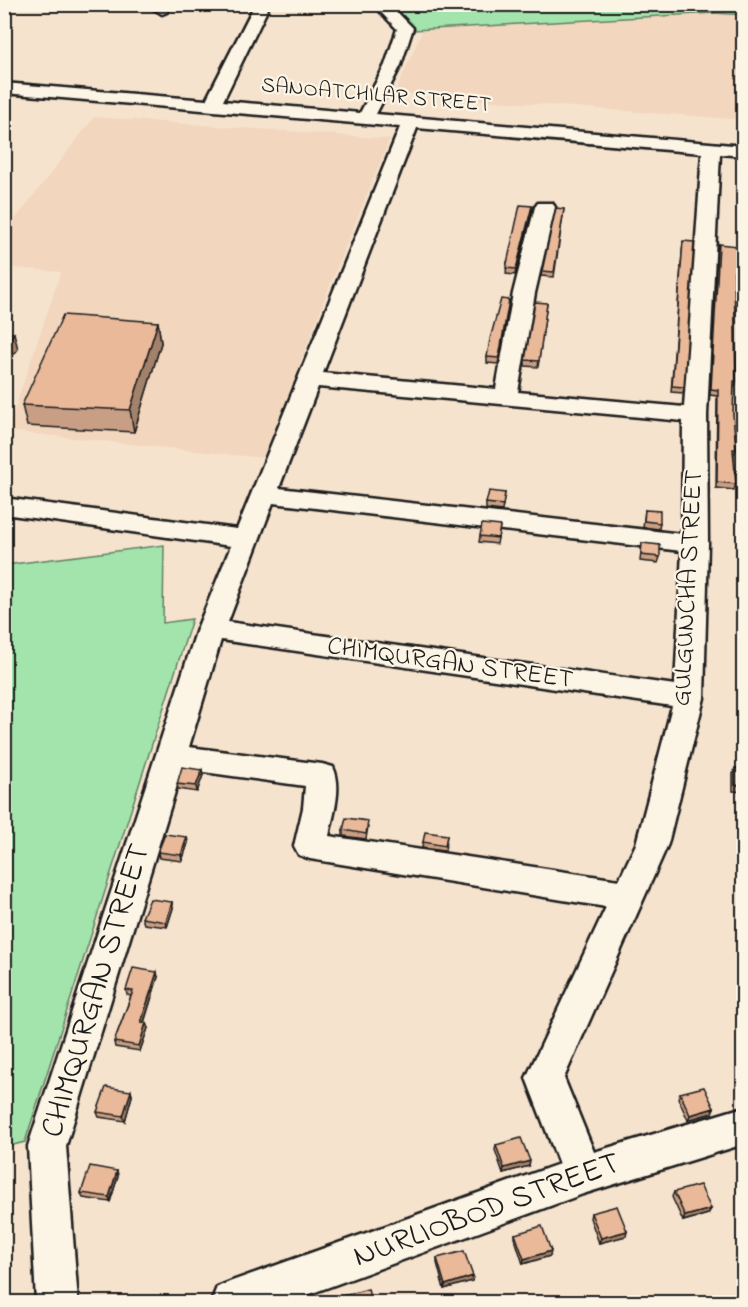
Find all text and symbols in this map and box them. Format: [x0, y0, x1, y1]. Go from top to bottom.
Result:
street label: SANOATCHILAR STREET [260, 70, 493, 122]
street label: GULGUNCHA STREET [664, 469, 714, 707]
street label: CHIMQURGAN STREET [325, 628, 575, 700]
street label: CHIMQURGAN STREET [30, 838, 164, 1144]
street label: NURLIOBOD STREET [347, 1141, 627, 1281]

